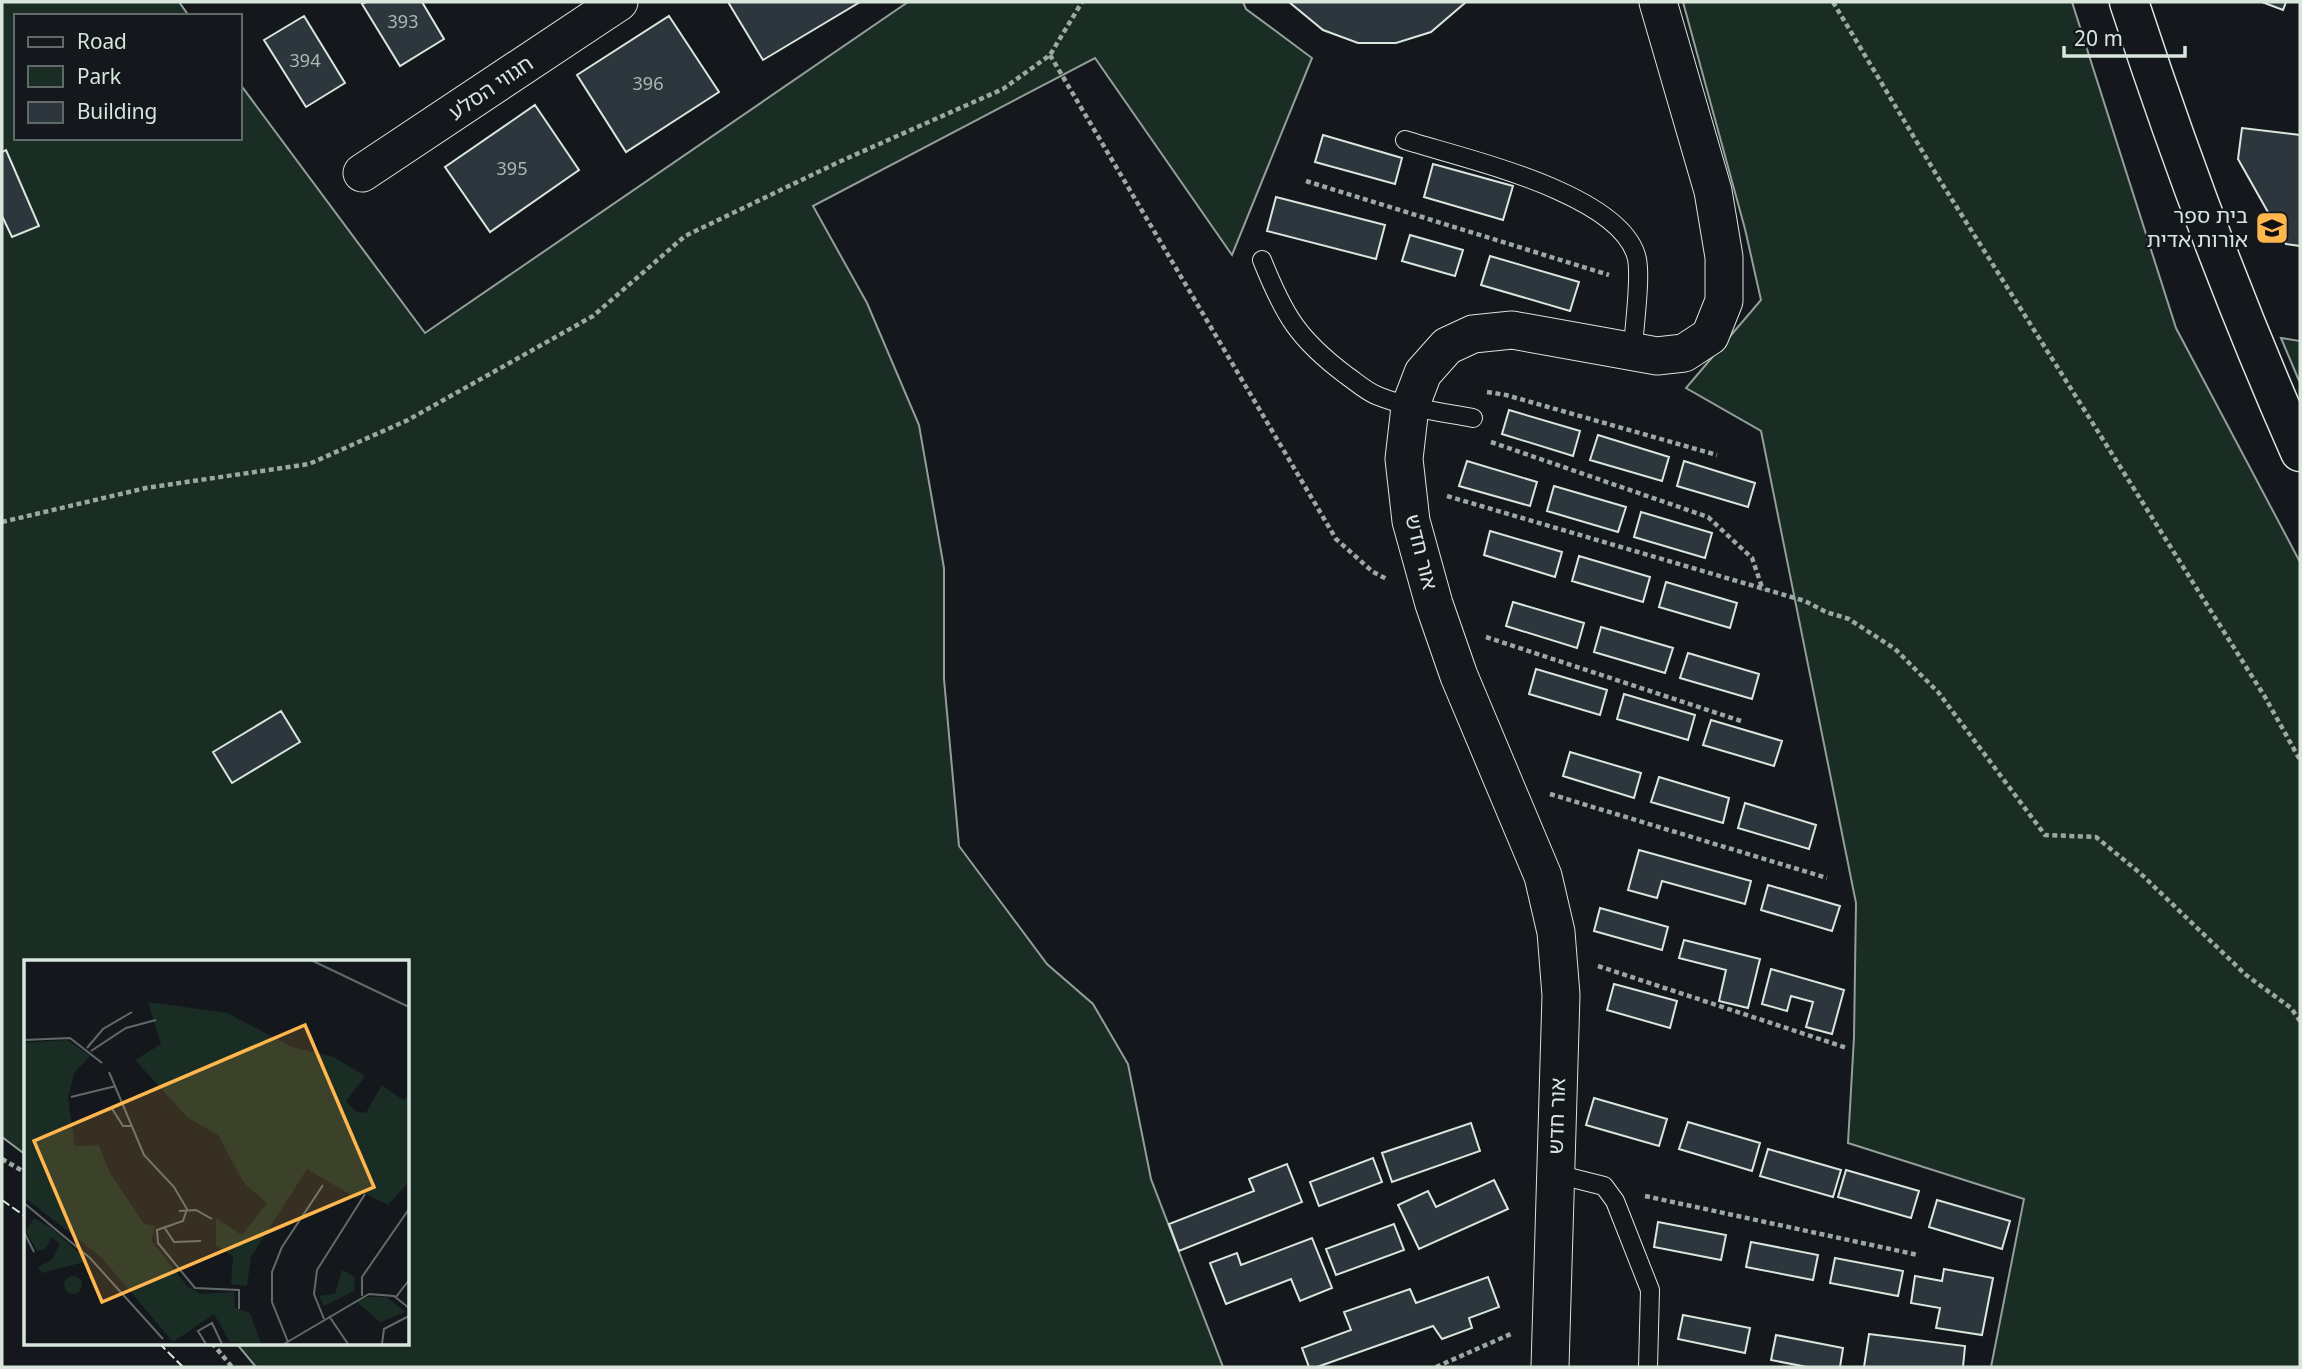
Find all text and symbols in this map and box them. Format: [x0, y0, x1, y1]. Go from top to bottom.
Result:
house number: 393 [387, 9, 419, 33]
legend [14, 14, 242, 140]
scale bar [2064, 14, 2185, 58]
text: 20 m [2074, 24, 2123, 52]
text: Road [77, 27, 127, 55]
house number: 394 [289, 48, 321, 72]
street label: חגווי הסלע [443, 49, 538, 126]
text: Park [77, 62, 122, 90]
house number: 396 [632, 71, 664, 95]
text: Building [77, 97, 157, 125]
house number: 395 [496, 156, 528, 180]
place label: בית ספר אורות אדית [2146, 201, 2248, 253]
school or university icon: בית ספר אורות אדית [2253, 209, 2291, 247]
street label: אור חדש [1399, 511, 1445, 592]
inset map [24, 960, 410, 1344]
street label: אור חדש [1541, 1077, 1571, 1155]

